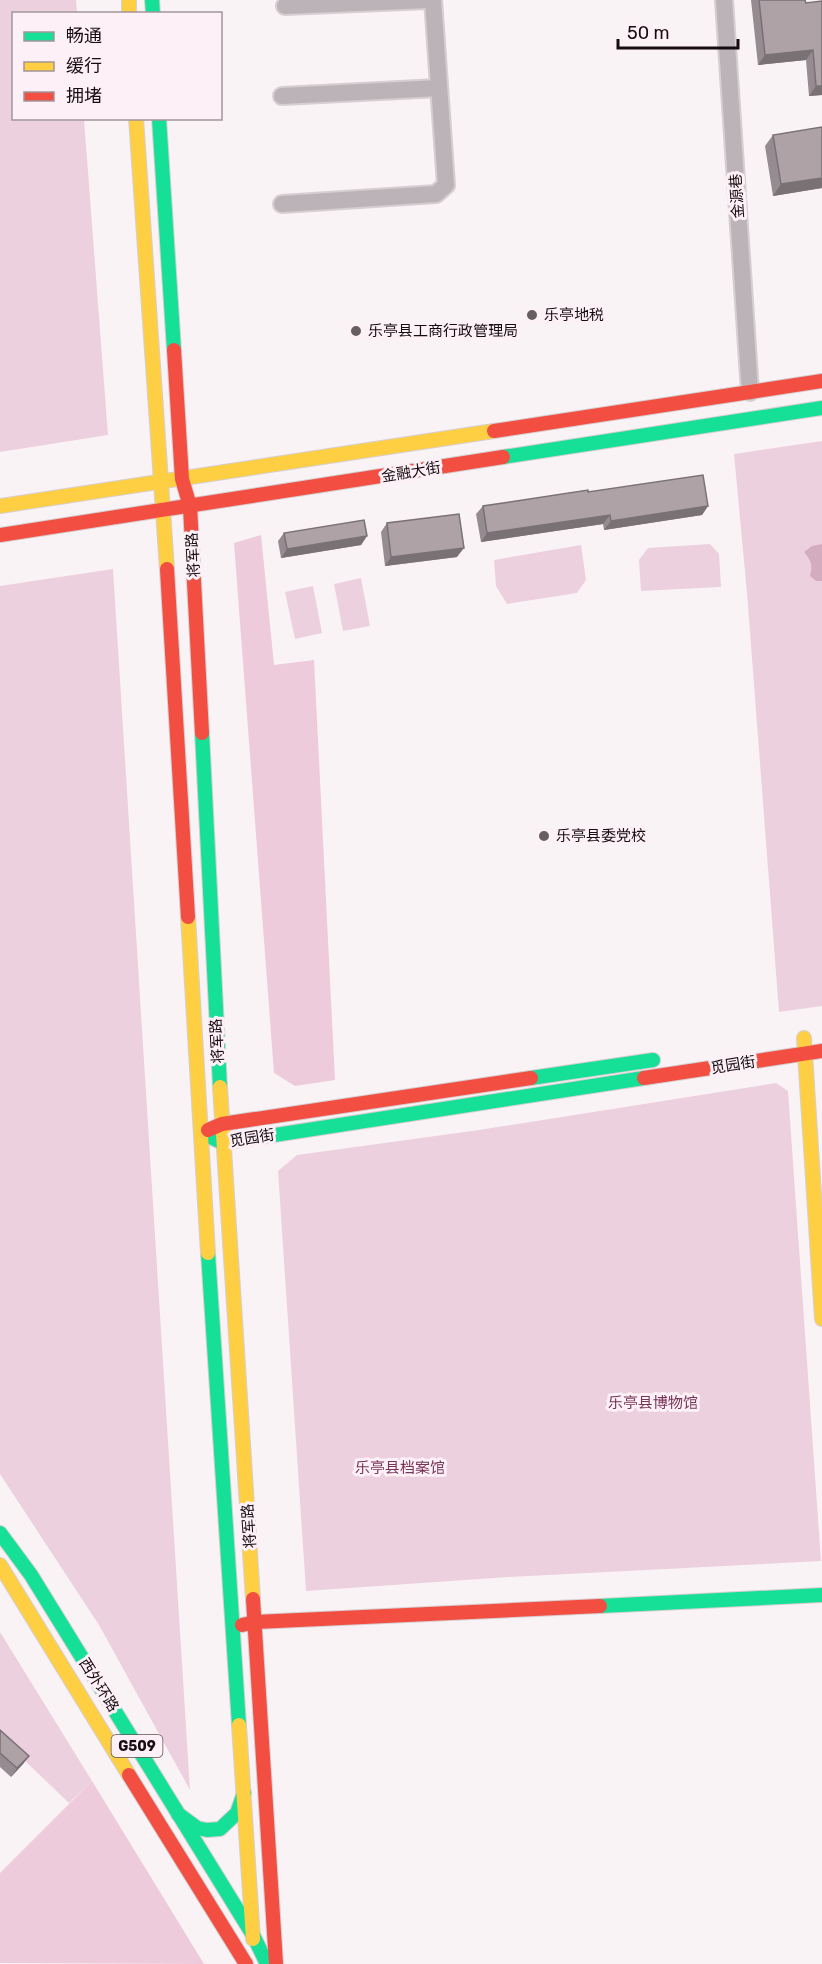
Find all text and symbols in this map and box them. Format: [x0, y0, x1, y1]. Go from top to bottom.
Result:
legend [12, 12, 222, 120]
scale bar [618, 12, 738, 50]
text: 50 m [627, 22, 670, 44]
text: 畅通 [66, 25, 102, 47]
text: 缓行 [66, 55, 102, 77]
text: 拥堵 [66, 85, 102, 107]
street label: 金源巷 [726, 173, 748, 219]
place label: 乐亭地税 [544, 306, 604, 324]
marker: 乐亭地税 [525, 308, 539, 322]
place label: 乐亭县工商行政管理局 [368, 322, 518, 340]
marker: 乐亭县工商行政管理局 [349, 324, 363, 338]
street label: 金融大街 [380, 458, 442, 486]
street label: 将军路 [183, 532, 203, 578]
place label: 乐亭县委党校 [556, 827, 646, 845]
marker: 乐亭县委党校 [537, 829, 551, 843]
street label: 将军路 [207, 1018, 227, 1064]
street label: 觅园街 [709, 1053, 757, 1077]
street label: 觅园街 [228, 1126, 276, 1150]
park label: 乐亭县博物馆 [608, 1394, 698, 1412]
park label: 乐亭县档案馆 [355, 1459, 445, 1477]
street label: 将军路 [238, 1503, 260, 1549]
street label: 西外环路 [75, 1655, 123, 1715]
road number: G509 [112, 1735, 162, 1757]

